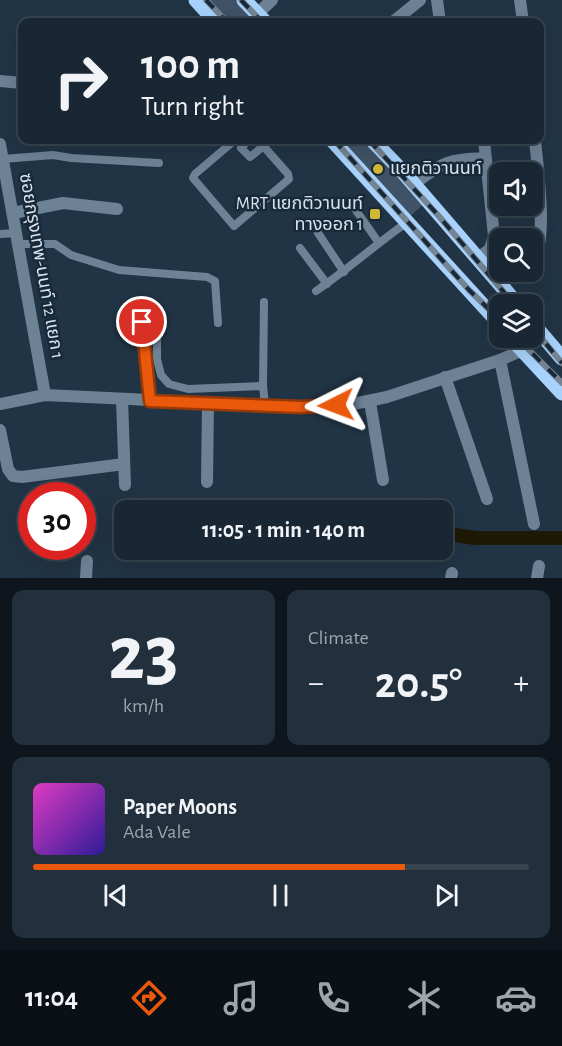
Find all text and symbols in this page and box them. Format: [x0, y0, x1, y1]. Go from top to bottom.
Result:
icon: right [42, 42, 120, 120]
text: 100 m [141, 44, 240, 86]
text: Turn right [141, 93, 244, 120]
place label: แยกติวานนท์ [390, 160, 482, 178]
marker: แยกติวานนท์ [371, 162, 385, 176]
map controls [489, 162, 543, 348]
button: sound [489, 162, 543, 216]
street label: ซอยกรุงเทพ-นนท์ 12 แยก 1 [15, 172, 66, 360]
place label: MRT แยกติวานนท์ ทางออก 1 [236, 195, 363, 234]
marker: MRT แยกติวานนท์ ทางออก 1 [368, 207, 382, 221]
button: search [489, 228, 543, 282]
button: layers [489, 294, 543, 348]
pin [116, 296, 167, 347]
icon: arrive [125, 305, 158, 338]
position arrow [304, 373, 368, 437]
speed limit sign: 30 [18, 482, 96, 560]
text: 11:05 · 1 min · 140 m [202, 519, 365, 541]
text: 23 [108, 616, 179, 694]
text: Climate [308, 628, 369, 648]
text: 20.5° [375, 661, 462, 706]
text: − [308, 667, 324, 700]
text: + [513, 667, 529, 700]
text: km/h [123, 696, 164, 716]
text: Paper Moons [123, 796, 237, 818]
text: Ada Vale [123, 822, 191, 842]
icon: previous [99, 879, 132, 912]
icon: pause [264, 879, 297, 912]
icon: next [430, 879, 463, 912]
icon: directions [128, 977, 170, 1019]
icon: music [220, 977, 262, 1019]
icon: phone [312, 977, 354, 1019]
icon: climate [403, 977, 445, 1019]
icon: car [495, 977, 537, 1019]
text: 11:04 [25, 984, 78, 1011]

